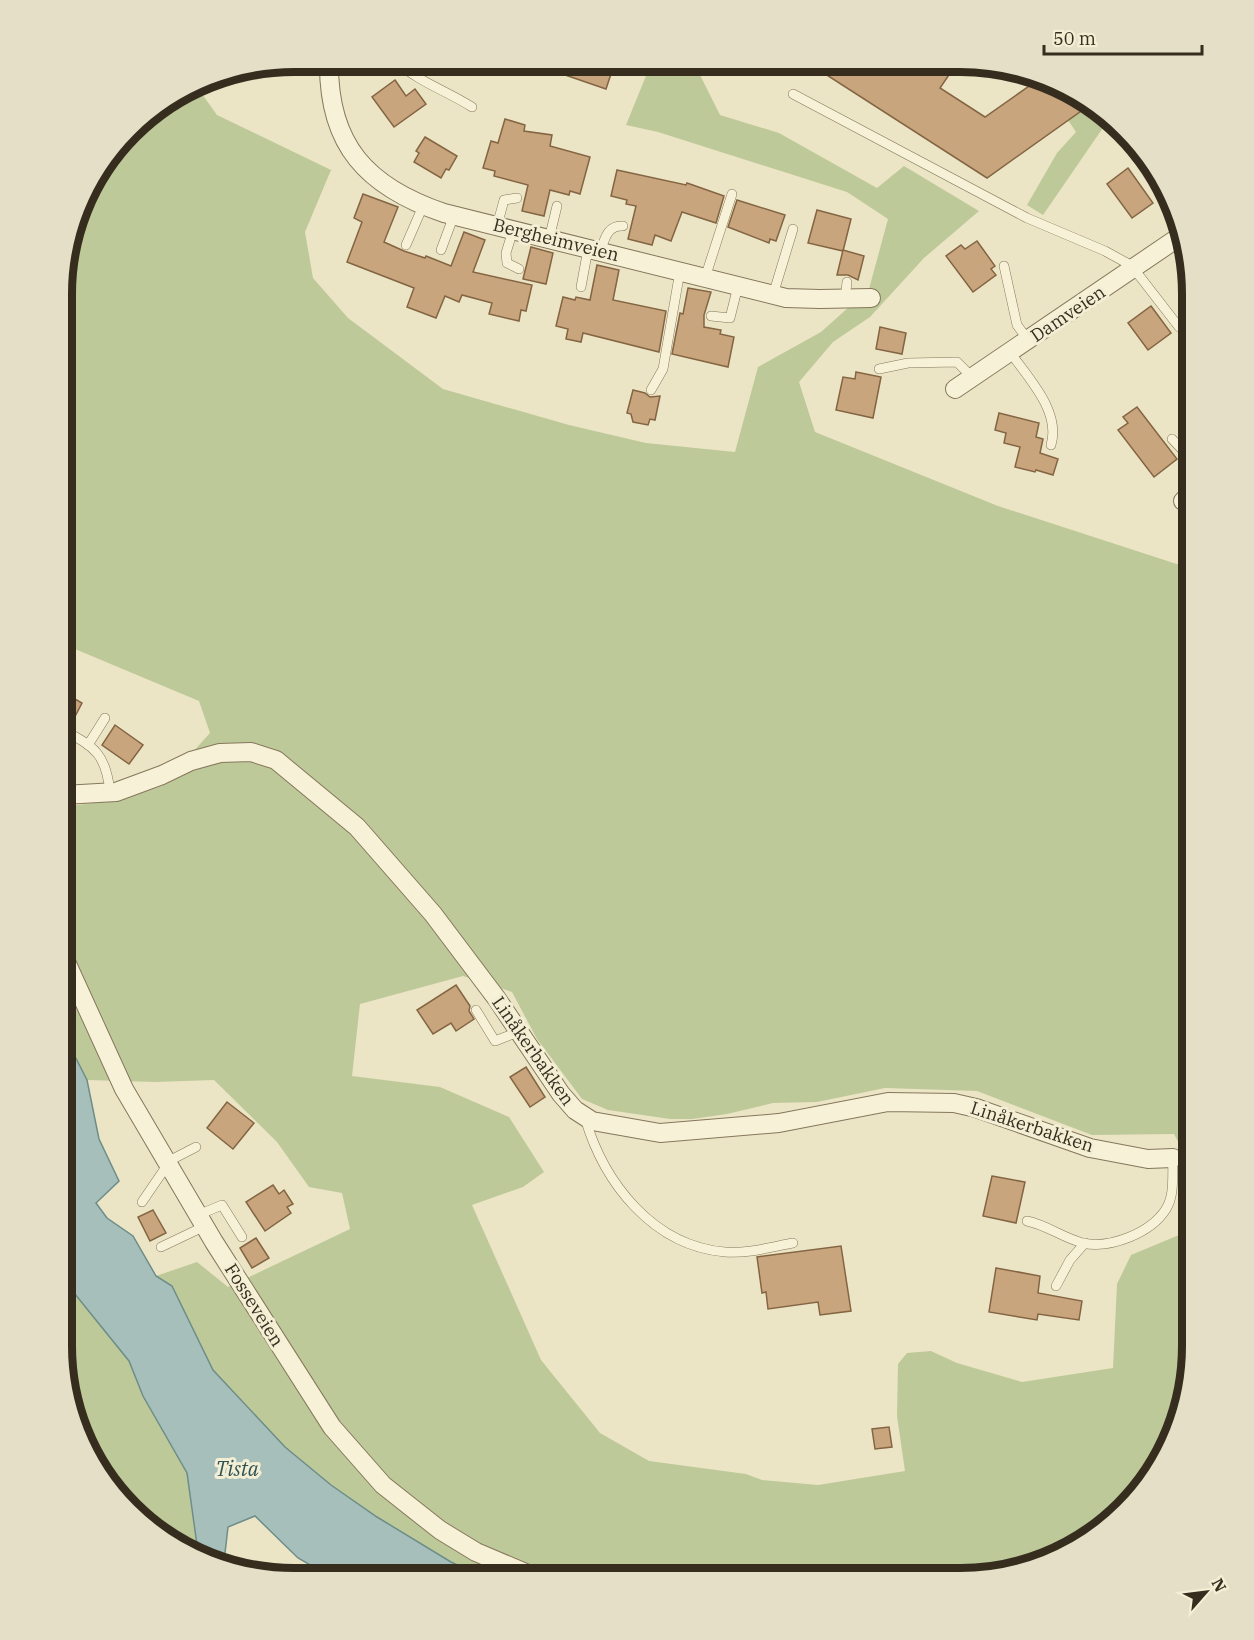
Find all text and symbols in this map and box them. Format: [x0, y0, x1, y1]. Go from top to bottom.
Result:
scale bar [1044, 18, 1202, 56]
text: 50 m [1053, 27, 1096, 50]
street label: Bergheimveien [491, 213, 621, 266]
street label: Damveien [1026, 280, 1110, 347]
street label: Linåkerbakken [487, 992, 580, 1110]
street label: Linåkerbakken [968, 1096, 1097, 1157]
street label: Fosseveien [220, 1259, 289, 1351]
water label: Tista [215, 1455, 259, 1482]
north arrow [1176, 1562, 1236, 1622]
text: N [1207, 1575, 1231, 1595]

